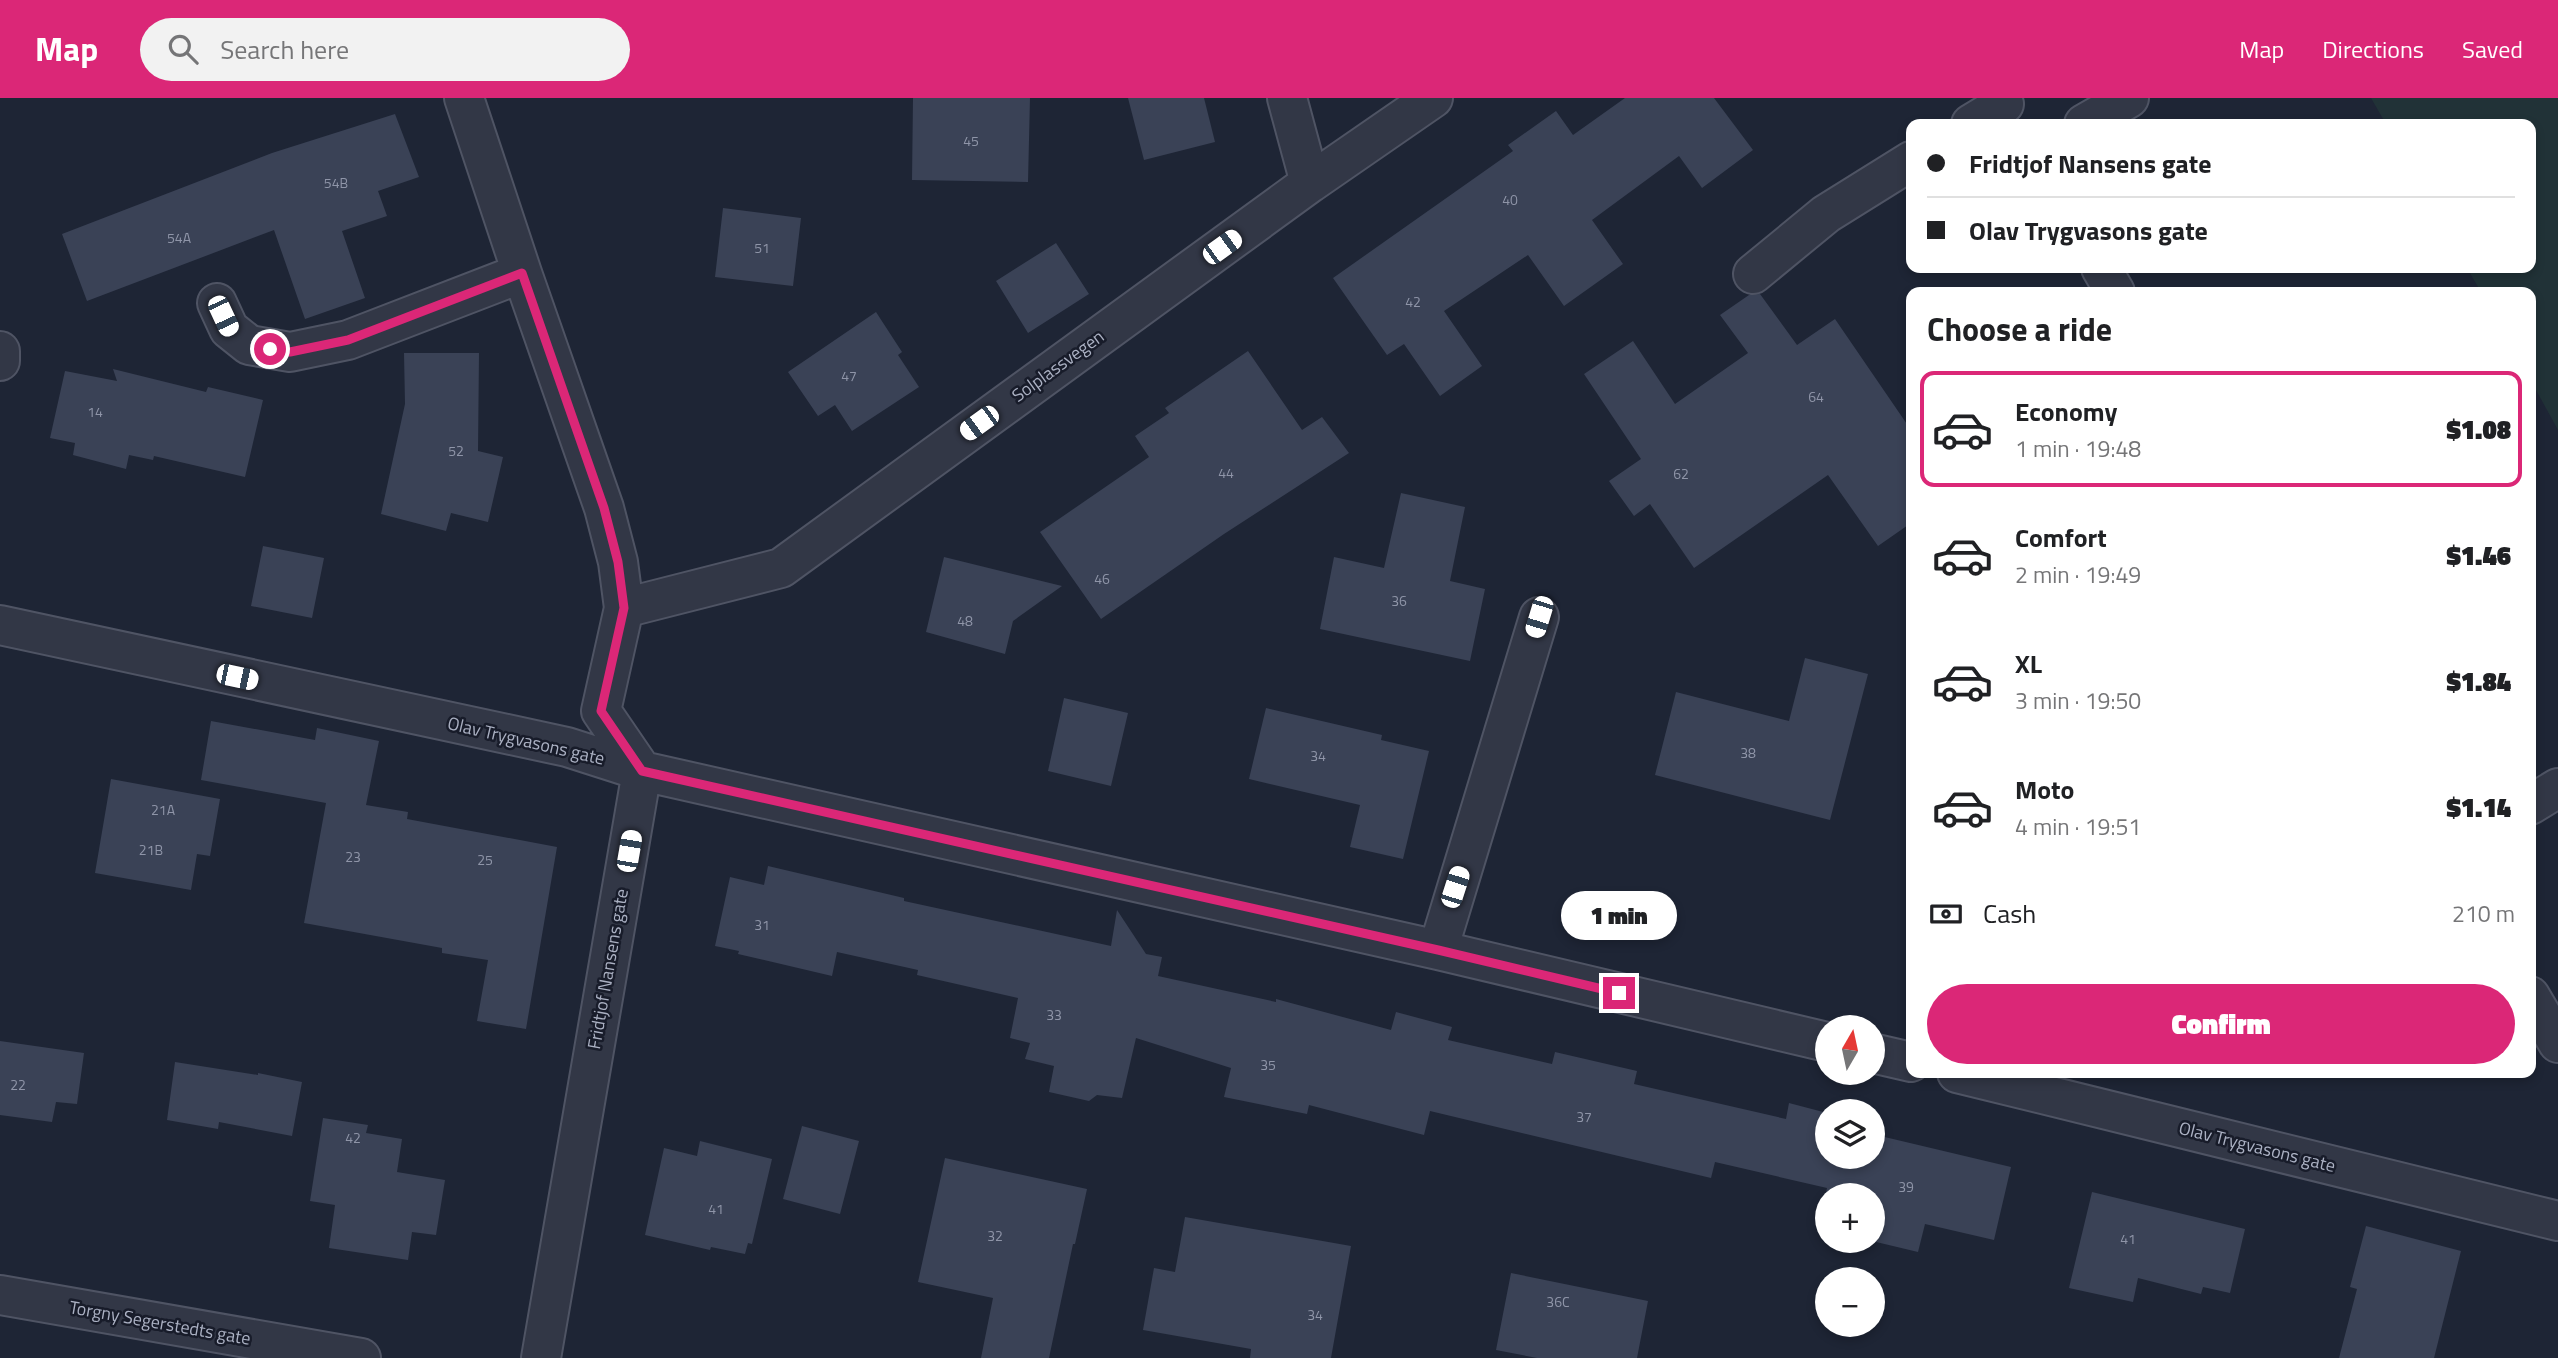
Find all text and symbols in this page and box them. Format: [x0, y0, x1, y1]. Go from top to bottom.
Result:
search box [140, 18, 630, 81]
text: Map [35, 24, 98, 74]
icon: search [164, 30, 202, 68]
text: Search here [220, 30, 349, 69]
text: Map [2239, 31, 2284, 67]
text: Directions [2322, 31, 2424, 67]
text: Saved [2462, 31, 2523, 67]
house number: 45 [963, 130, 979, 151]
text: Fridtjof Nansens gate [1969, 144, 2212, 183]
house number: 54B [324, 172, 348, 193]
house number: 40 [1502, 189, 1518, 210]
text: Olav Trygvasons gate [1969, 211, 2208, 250]
car [1199, 226, 1246, 268]
house number: 54A [167, 227, 192, 248]
house number: 51 [754, 237, 770, 258]
house number: 42 [1405, 291, 1421, 312]
car [205, 293, 242, 339]
text: Choose a ride [1927, 305, 2112, 353]
street label: Solplassvegen [1006, 323, 1109, 408]
route start [254, 333, 286, 365]
house number: 47 [841, 365, 857, 386]
house number: 64 [1808, 386, 1824, 407]
text: Economy [2015, 392, 2117, 431]
icon: car [1931, 398, 1994, 461]
house number: 14 [87, 401, 103, 422]
car [956, 402, 1003, 444]
text: $1.08 [2446, 410, 2511, 449]
text: 1 min · 19:48 [2015, 431, 2141, 466]
house number: 52 [448, 440, 464, 461]
house number: 44 [1218, 462, 1234, 483]
house number: 62 [1673, 463, 1689, 484]
text: Comfort [2015, 518, 2107, 557]
icon: car [1931, 524, 1994, 587]
text: $1.46 [2446, 536, 2511, 575]
text: 2 min · 19:49 [2015, 557, 2141, 592]
house number: 46 [1094, 568, 1110, 589]
house number: 36 [1391, 590, 1407, 611]
car [1523, 594, 1556, 640]
house number: 48 [957, 610, 973, 631]
text: XL [2015, 644, 2042, 683]
icon: car [1931, 650, 1994, 713]
car [215, 662, 260, 692]
text: $1.84 [2446, 662, 2511, 701]
text: 3 min · 19:50 [2015, 683, 2141, 718]
street label: Olav Trygvasons gate [445, 709, 607, 772]
house number: 38 [1740, 742, 1756, 763]
house number: 34 [1310, 745, 1326, 766]
text: Moto [2015, 770, 2074, 809]
icon: car [1931, 776, 1994, 839]
text: $1.14 [2446, 788, 2511, 827]
house number: 21A [151, 799, 176, 820]
text: 4 min · 19:51 [2015, 809, 2141, 844]
car [616, 828, 643, 874]
house number: 21B [139, 839, 163, 860]
house number: 23 [345, 846, 361, 867]
house number: 25 [477, 849, 493, 870]
car [1439, 864, 1472, 910]
street label: Fridtjof Nansens gate [580, 887, 635, 1051]
callout: 1 min [1561, 892, 1677, 940]
text: Cash [1983, 894, 2036, 933]
icon: cash [1927, 895, 1965, 933]
text: 210 m [2452, 896, 2515, 931]
text: 1 min [1590, 898, 1648, 933]
house number: 31 [754, 914, 770, 935]
route end [1603, 977, 1635, 1009]
button: Confirm [1927, 984, 2515, 1064]
house number: 33 [1046, 1004, 1062, 1025]
north arrow [1815, 1015, 1885, 1085]
map controls [1815, 1015, 1885, 1337]
house number: 35 [1260, 1054, 1276, 1075]
house number: 22 [10, 1074, 26, 1095]
button: layers [1815, 1099, 1885, 1169]
house number: 37 [1576, 1106, 1592, 1127]
street label: Olav Trygvasons gate [2176, 1114, 2338, 1179]
house number: 42 [345, 1127, 361, 1148]
house number: 39 [1898, 1176, 1914, 1197]
button: + [1815, 1183, 1885, 1253]
house number: 41 [708, 1198, 724, 1219]
house number: 32 [987, 1225, 1003, 1246]
house number: 41 [2120, 1228, 2136, 1249]
button: − [1815, 1267, 1885, 1337]
house number: 36C [1546, 1291, 1570, 1312]
street label: Torgny Segerstedts gate [67, 1293, 253, 1352]
house number: 34 [1307, 1304, 1323, 1325]

